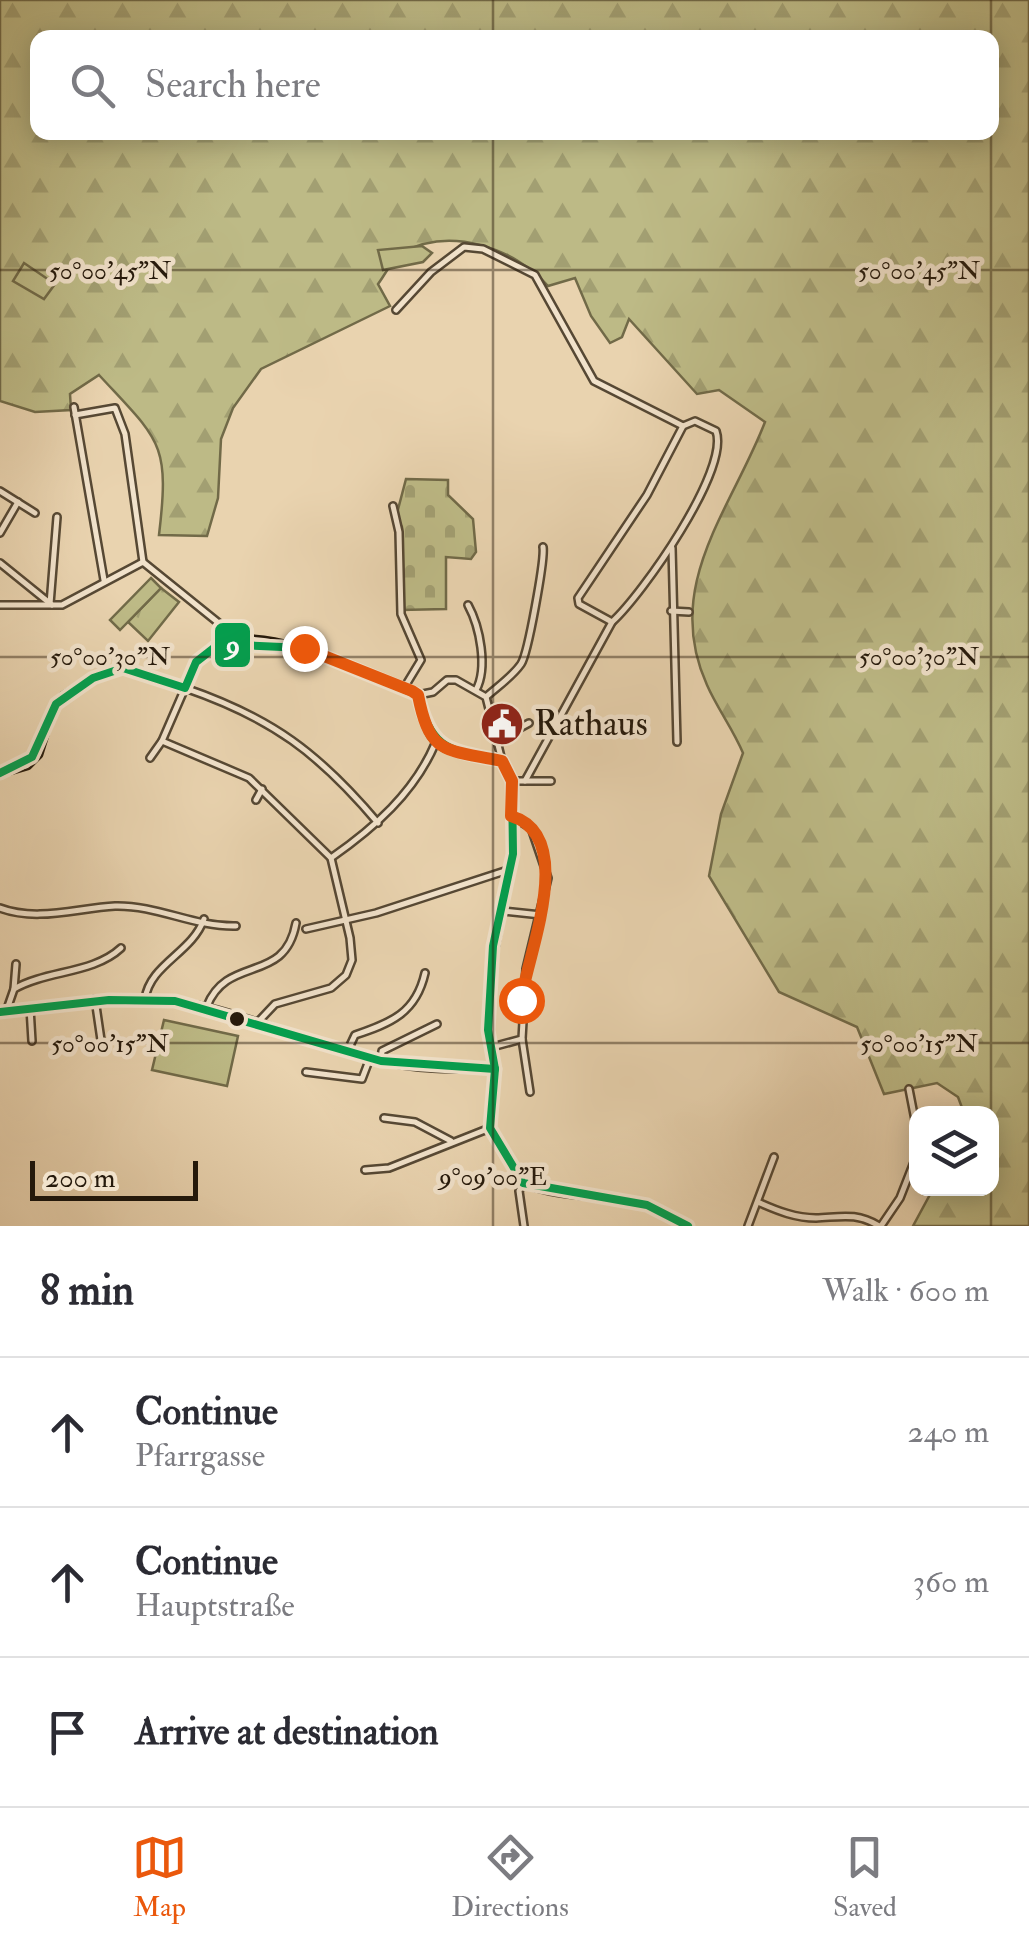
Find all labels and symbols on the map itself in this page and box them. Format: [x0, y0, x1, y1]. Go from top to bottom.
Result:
text: 50°00'45"N [49, 256, 172, 287]
text: 50°00'45"N [858, 256, 981, 287]
line badge: 9 [213, 621, 252, 669]
route end [282, 626, 328, 672]
text: 9 [223, 628, 240, 663]
text: 50°00'30"N [50, 642, 171, 673]
text: 50°00'30"N [859, 642, 980, 673]
public building icon: Rathaus [479, 701, 525, 747]
place label: Rathaus [534, 702, 648, 746]
route start [499, 978, 545, 1024]
unlabelled marker [227, 1009, 247, 1029]
text: 50°00'15"N [51, 1029, 169, 1060]
text: 50°00'15"N [860, 1029, 978, 1060]
scale bar [30, 1156, 198, 1200]
text: 9°09'00"E [437, 1162, 547, 1193]

